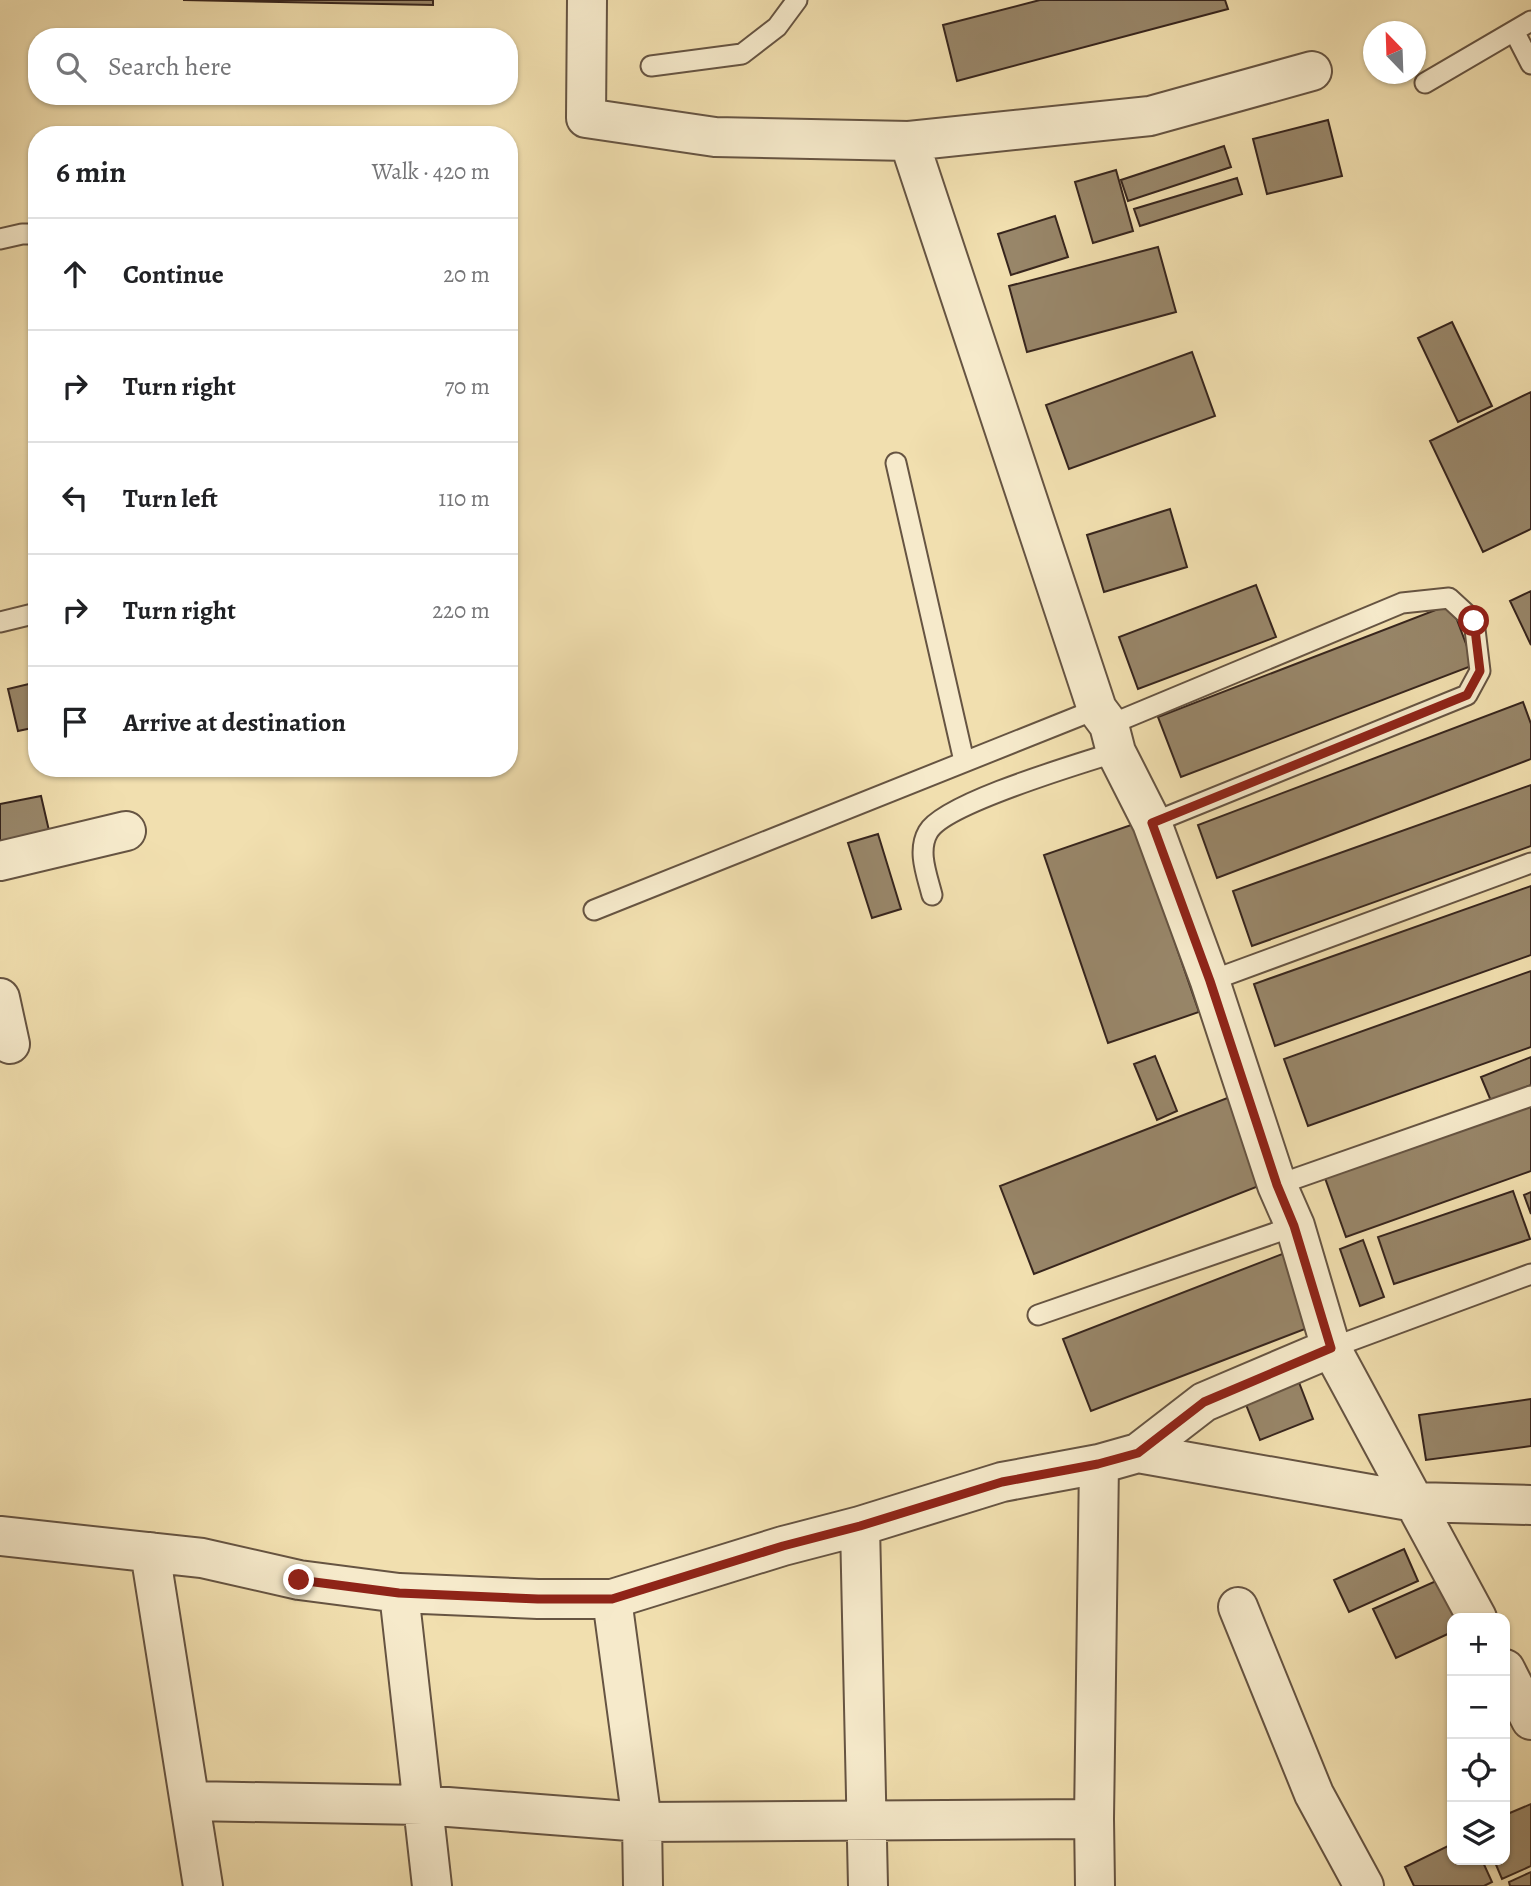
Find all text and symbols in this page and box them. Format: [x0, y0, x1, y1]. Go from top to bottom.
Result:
north arrow [1363, 21, 1426, 84]
search box [28, 28, 518, 105]
icon: search [52, 48, 90, 86]
text: Search here [108, 49, 232, 84]
text: 6 min [56, 152, 126, 192]
text: Walk · 420 m [372, 156, 490, 187]
icon: ahead [56, 255, 94, 293]
text: Continue [123, 257, 224, 292]
text: 20 m [443, 259, 490, 290]
icon: right [56, 367, 94, 405]
text: Turn right [123, 369, 236, 404]
text: 70 m [444, 371, 490, 402]
icon: left [56, 479, 94, 517]
text: Turn left [123, 481, 218, 516]
text: 110 m [438, 483, 490, 514]
icon: right [56, 591, 94, 629]
text: Turn right [123, 593, 236, 628]
text: 220 m [432, 595, 490, 626]
route start [1458, 605, 1489, 636]
icon: arrive [56, 703, 94, 741]
text: Arrive at destination [123, 705, 346, 740]
route end [283, 1564, 314, 1595]
map controls [1447, 1613, 1510, 1865]
button: + [1447, 1613, 1510, 1676]
button: − [1447, 1676, 1510, 1739]
button: locate [1447, 1739, 1510, 1802]
button: layers [1447, 1802, 1510, 1865]

